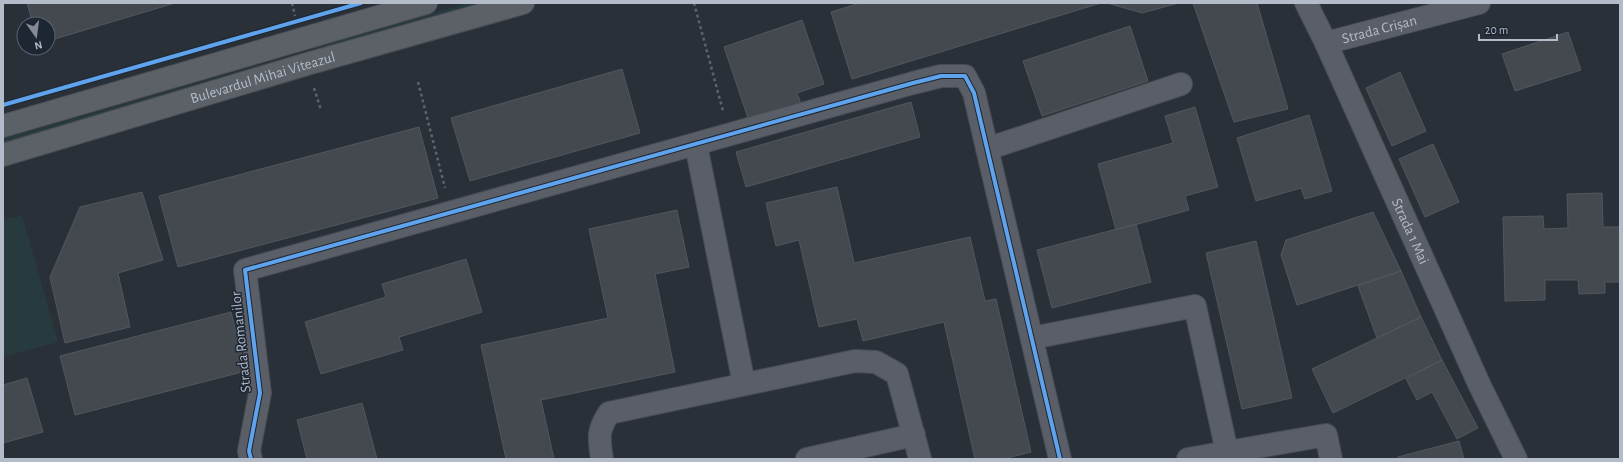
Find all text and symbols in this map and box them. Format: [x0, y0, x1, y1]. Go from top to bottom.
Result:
street label: Strada Crișan [1340, 12, 1418, 46]
north arrow [16, 16, 56, 56]
scale bar [1479, 16, 1557, 42]
text: 20 m [1485, 24, 1508, 36]
text: N [33, 39, 43, 51]
street label: Bulevardul Mihai Viteazul [189, 49, 337, 106]
street label: Strada 1 Mai [1389, 196, 1432, 266]
street label: Strada Romanilor [228, 291, 254, 393]

